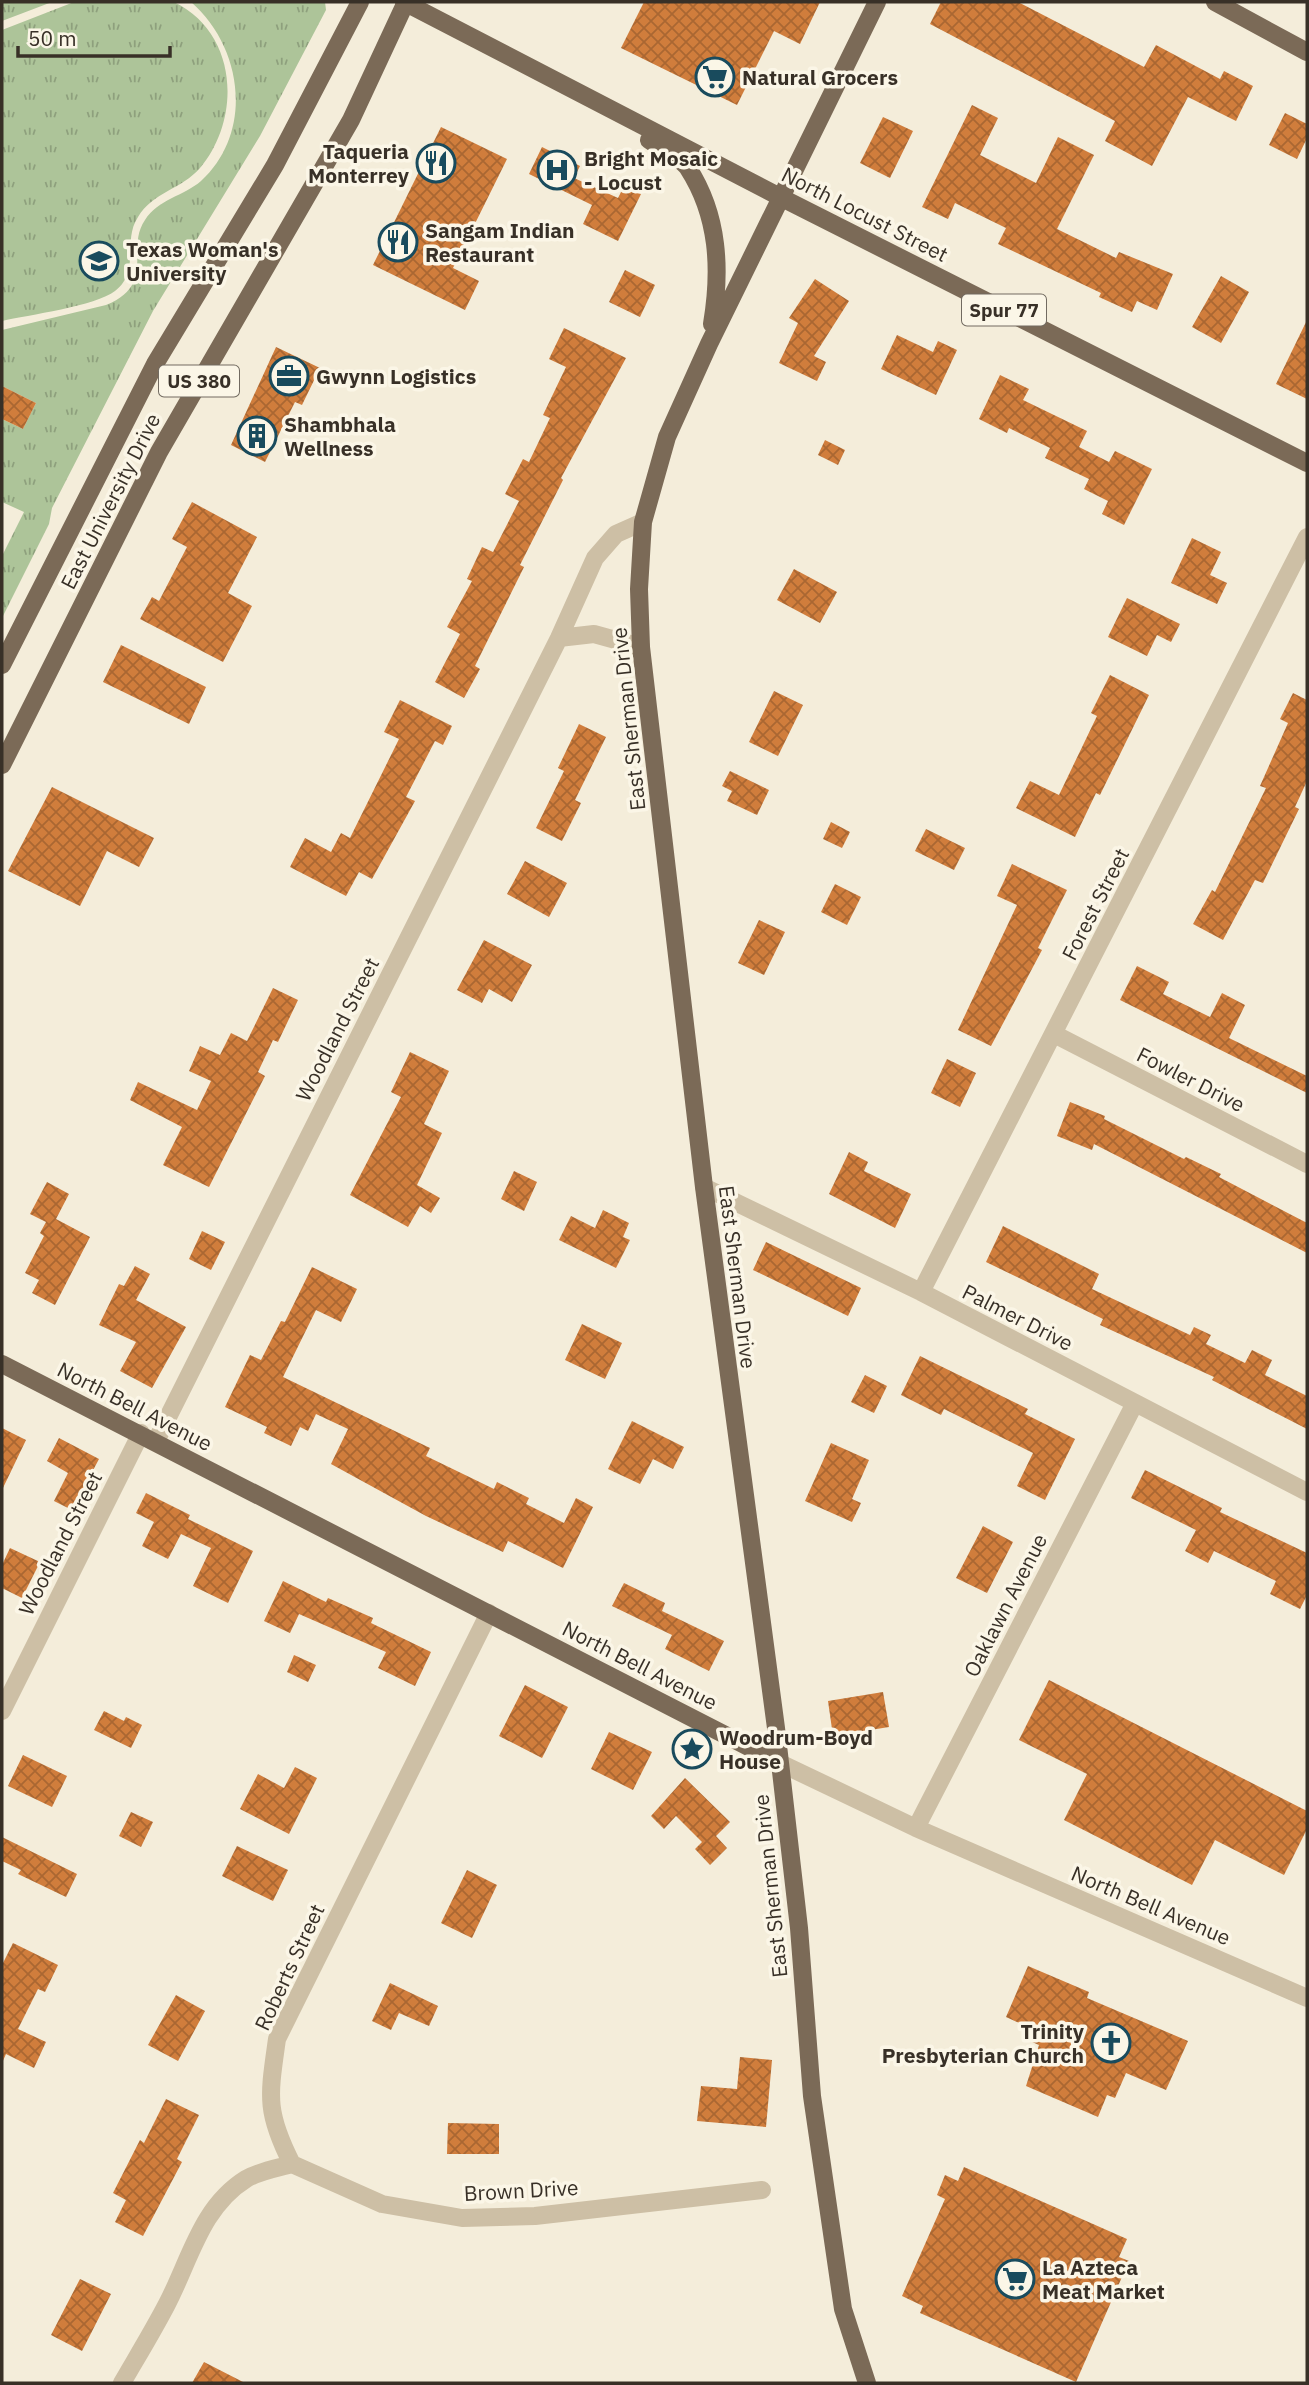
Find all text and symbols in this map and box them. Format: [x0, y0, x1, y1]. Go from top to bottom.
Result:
scale bar [18, 14, 170, 58]
text: 50 m [28, 24, 77, 52]
supermarket icon: Natural Grocers [694, 56, 736, 98]
place label: Natural Grocers [742, 63, 898, 91]
place label: Taqueria Monterrey [308, 137, 410, 189]
restaurant icon: Taqueria Monterrey [415, 142, 457, 184]
place label: Bright Mosaic - Locust [584, 144, 718, 196]
hospital icon: Bright Mosaic - Locust [536, 149, 578, 191]
street label: North Locust Street [777, 160, 953, 268]
place label: Sangam Indian Restaurant [425, 216, 575, 268]
restaurant icon: Sangam Indian Restaurant [377, 221, 419, 263]
place label: Texas Woman's University [126, 235, 279, 287]
school or university icon: Texas Woman's University [78, 240, 120, 282]
road number: Spur 77 [962, 294, 1046, 326]
office icon: Gwynn Logistics [268, 355, 310, 397]
place label: Gwynn Logistics [316, 362, 476, 390]
road number: US 380 [159, 366, 239, 396]
street label: East University Drive [54, 408, 166, 594]
place label: Shambhala Wellness [284, 410, 396, 462]
building icon: Shambhala Wellness [236, 415, 278, 457]
street label: East Sherman Drive [604, 626, 652, 812]
street label: Forest Street [1055, 843, 1135, 965]
street label: Woodland Street [289, 952, 385, 1106]
street label: Fowler Drive [1132, 1040, 1250, 1118]
street label: East Sherman Drive [713, 1184, 763, 1370]
street label: Palmer Drive [958, 1277, 1078, 1357]
street label: North Bell Avenue [53, 1355, 217, 1457]
street label: Woodland Street [12, 1466, 108, 1620]
street label: Oaklawn Avenue [957, 1529, 1053, 1681]
street label: North Bell Avenue [558, 1614, 722, 1716]
place label: Woodrum-Boyd House [719, 1723, 873, 1775]
place icon: Woodrum-Boyd House [671, 1728, 713, 1770]
street label: East Sherman Drive [746, 1793, 794, 1979]
street label: North Bell Avenue [1067, 1859, 1235, 1951]
street label: Roberts Street [247, 1899, 331, 2035]
place label: Trinity Presbyterian Church [882, 2017, 1085, 2069]
church icon: Trinity Presbyterian Church [1090, 2022, 1132, 2064]
street label: Brown Drive [463, 2173, 579, 2207]
place label: La Azteca Meat Market [1042, 2253, 1165, 2305]
supermarket icon: La Azteca Meat Market [994, 2258, 1036, 2300]

